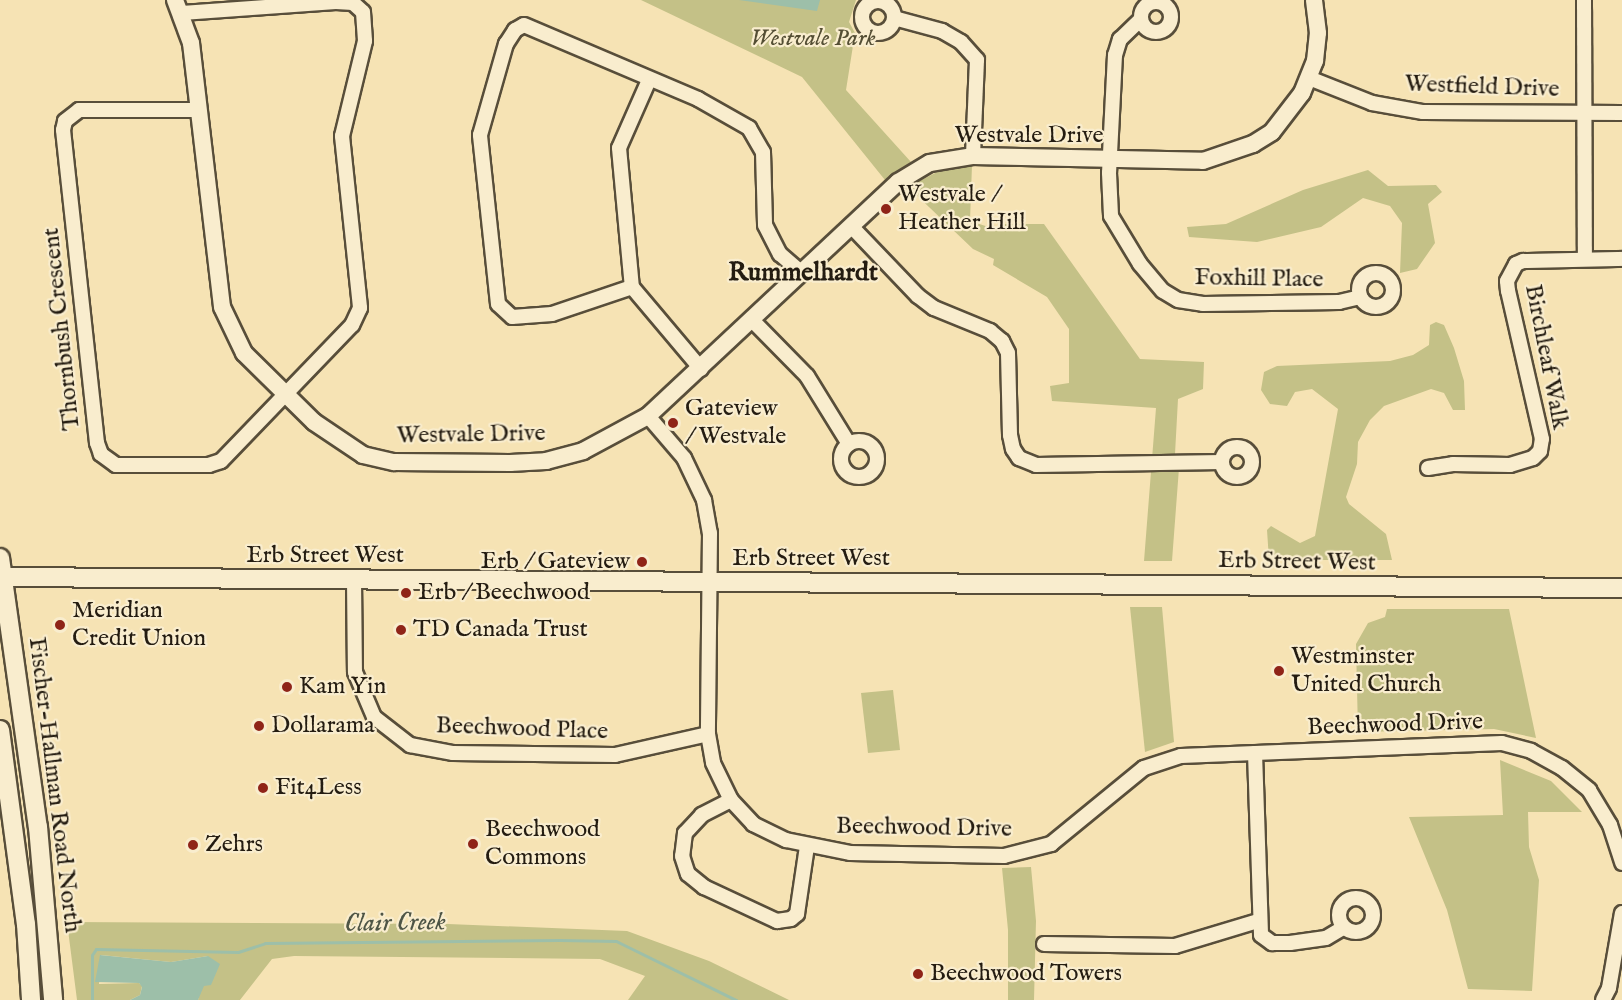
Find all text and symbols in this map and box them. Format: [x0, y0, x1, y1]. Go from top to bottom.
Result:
park label: Westvale Park [750, 25, 876, 53]
street label: Westfield Drive [1404, 70, 1560, 104]
street label: Westvale Drive [955, 122, 1103, 150]
place label: Westvale / Heather Hill [898, 181, 1026, 237]
marker: Westvale / Heather Hill [879, 202, 893, 216]
street label: Thornbush Crescent [37, 226, 87, 432]
district label: Rummelhardt [728, 257, 878, 289]
street label: Foxhill Place [1194, 263, 1324, 295]
street label: Birchleaf Walk [1518, 282, 1574, 432]
place label: Gateview / Westvale [685, 395, 786, 451]
marker: Gateview / Westvale [666, 416, 680, 430]
street label: Westvale Drive [396, 419, 546, 451]
street label: Erb Street West [246, 542, 404, 570]
street label: Erb Street West [732, 545, 890, 573]
street label: Erb Street West [1218, 546, 1376, 578]
place label: Erb / Gateview [481, 548, 630, 576]
marker: Erb / Gateview [635, 555, 649, 569]
place label: Erb / Beechwood [418, 579, 590, 607]
marker: Erb / Beechwood [399, 586, 413, 600]
place label: Meridian Credit Union [72, 597, 206, 653]
place label: TD Canada Trust [413, 616, 588, 644]
marker: Meridian Credit Union [53, 618, 67, 632]
marker: TD Canada Trust [394, 623, 408, 637]
street label: Fischer-Hallman Road North [22, 636, 86, 934]
place label: Westminster United Church [1291, 643, 1441, 699]
marker: Westminster United Church [1272, 664, 1286, 678]
place label: Kam Yin [299, 673, 386, 701]
marker: Kam Yin [280, 680, 294, 694]
street label: Beechwood Drive [1307, 708, 1483, 742]
place label: Dollarama [271, 712, 375, 740]
street label: Beechwood Place [435, 712, 609, 746]
marker: Dollarama [252, 719, 266, 733]
place label: Fit4Less [275, 774, 362, 802]
marker: Fit4Less [256, 781, 270, 795]
street label: Beechwood Drive [836, 812, 1012, 844]
place label: Beechwood Commons [485, 816, 600, 872]
place label: Zehrs [205, 831, 263, 859]
marker: Beechwood Commons [466, 837, 480, 851]
marker: Zehrs [186, 838, 200, 852]
water label: Clair Creek [344, 907, 446, 939]
place label: Beechwood Towers [930, 960, 1122, 988]
marker: Beechwood Towers [911, 967, 925, 981]

